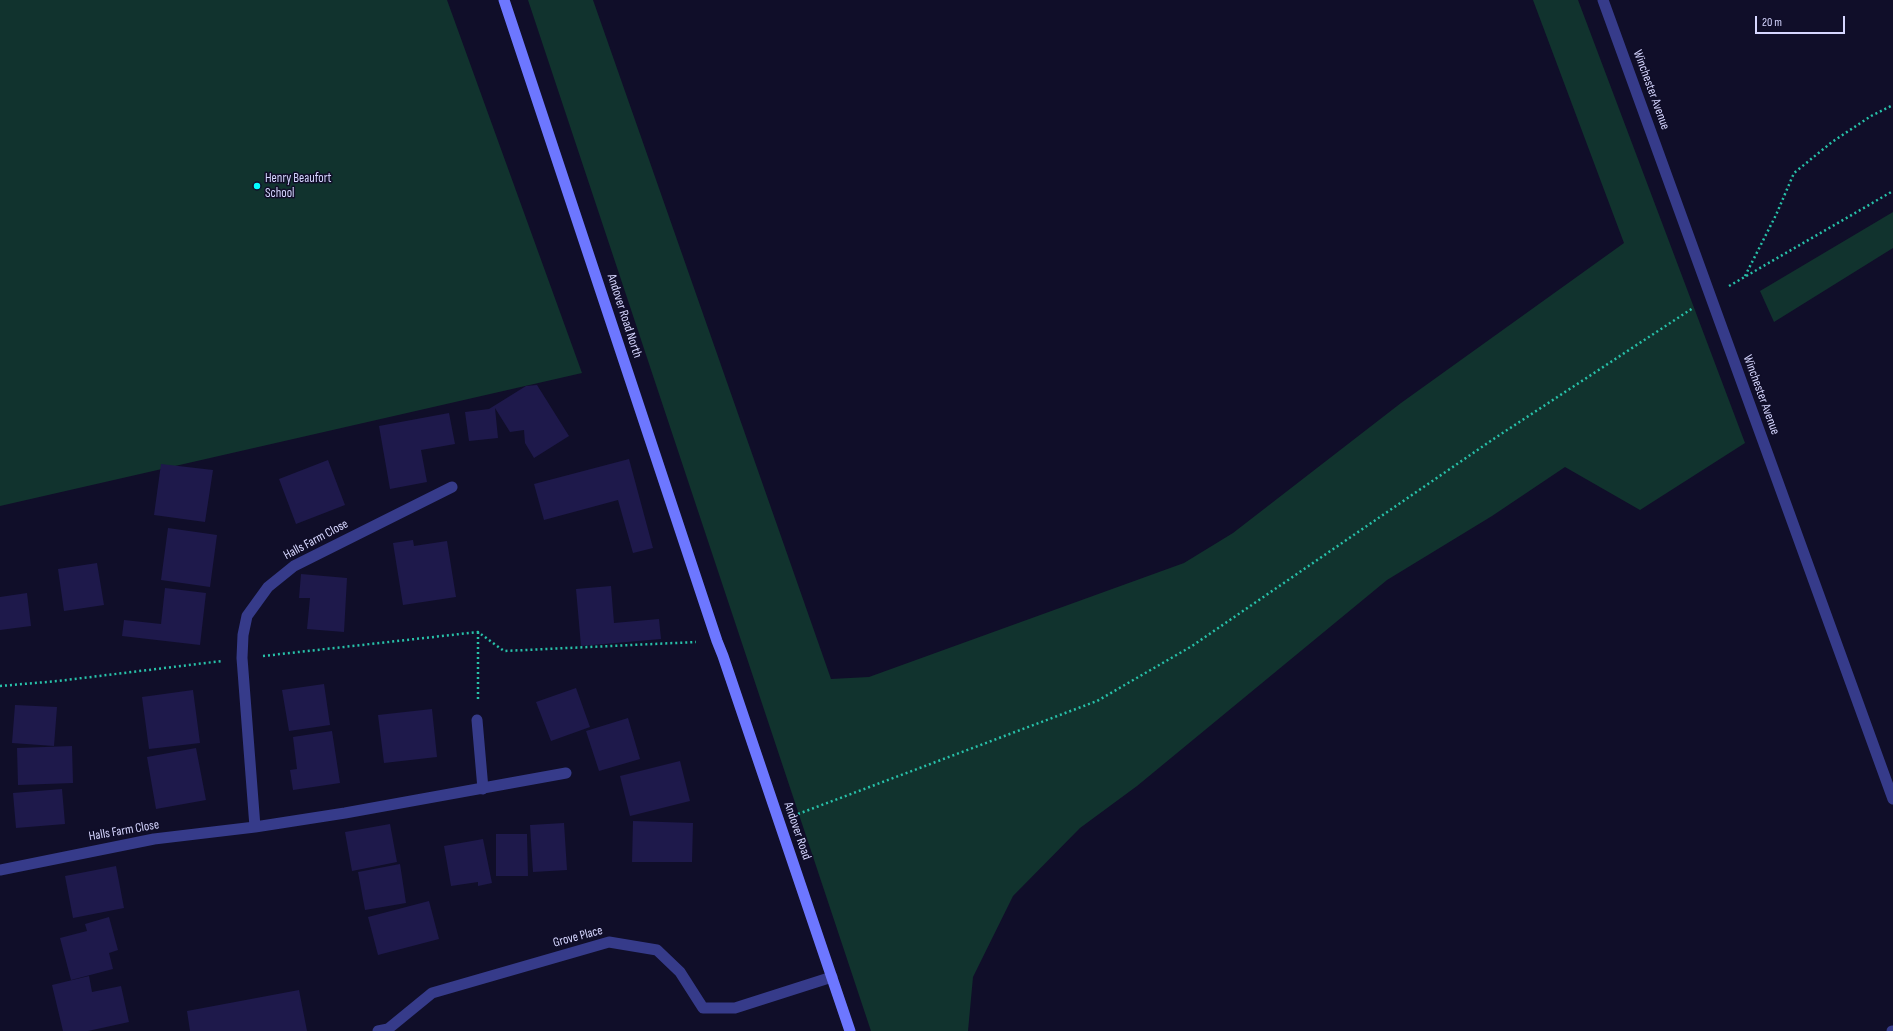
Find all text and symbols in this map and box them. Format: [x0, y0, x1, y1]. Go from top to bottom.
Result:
scale bar [1757, 8, 1847, 34]
text: 20 m [1762, 15, 1782, 30]
street label: Winchester Avenue [1629, 48, 1673, 132]
place label: Henry Beaufort School [265, 171, 331, 202]
marker: Henry Beaufort School [252, 181, 262, 191]
street label: Andover Road North [603, 272, 645, 360]
street label: Winchester Avenue [1739, 353, 1783, 437]
street label: Halls Farm Close [281, 516, 351, 564]
street label: Andover Road [780, 800, 814, 862]
street label: Halls Farm Close [88, 817, 160, 845]
street label: Grove Place [551, 923, 605, 951]

